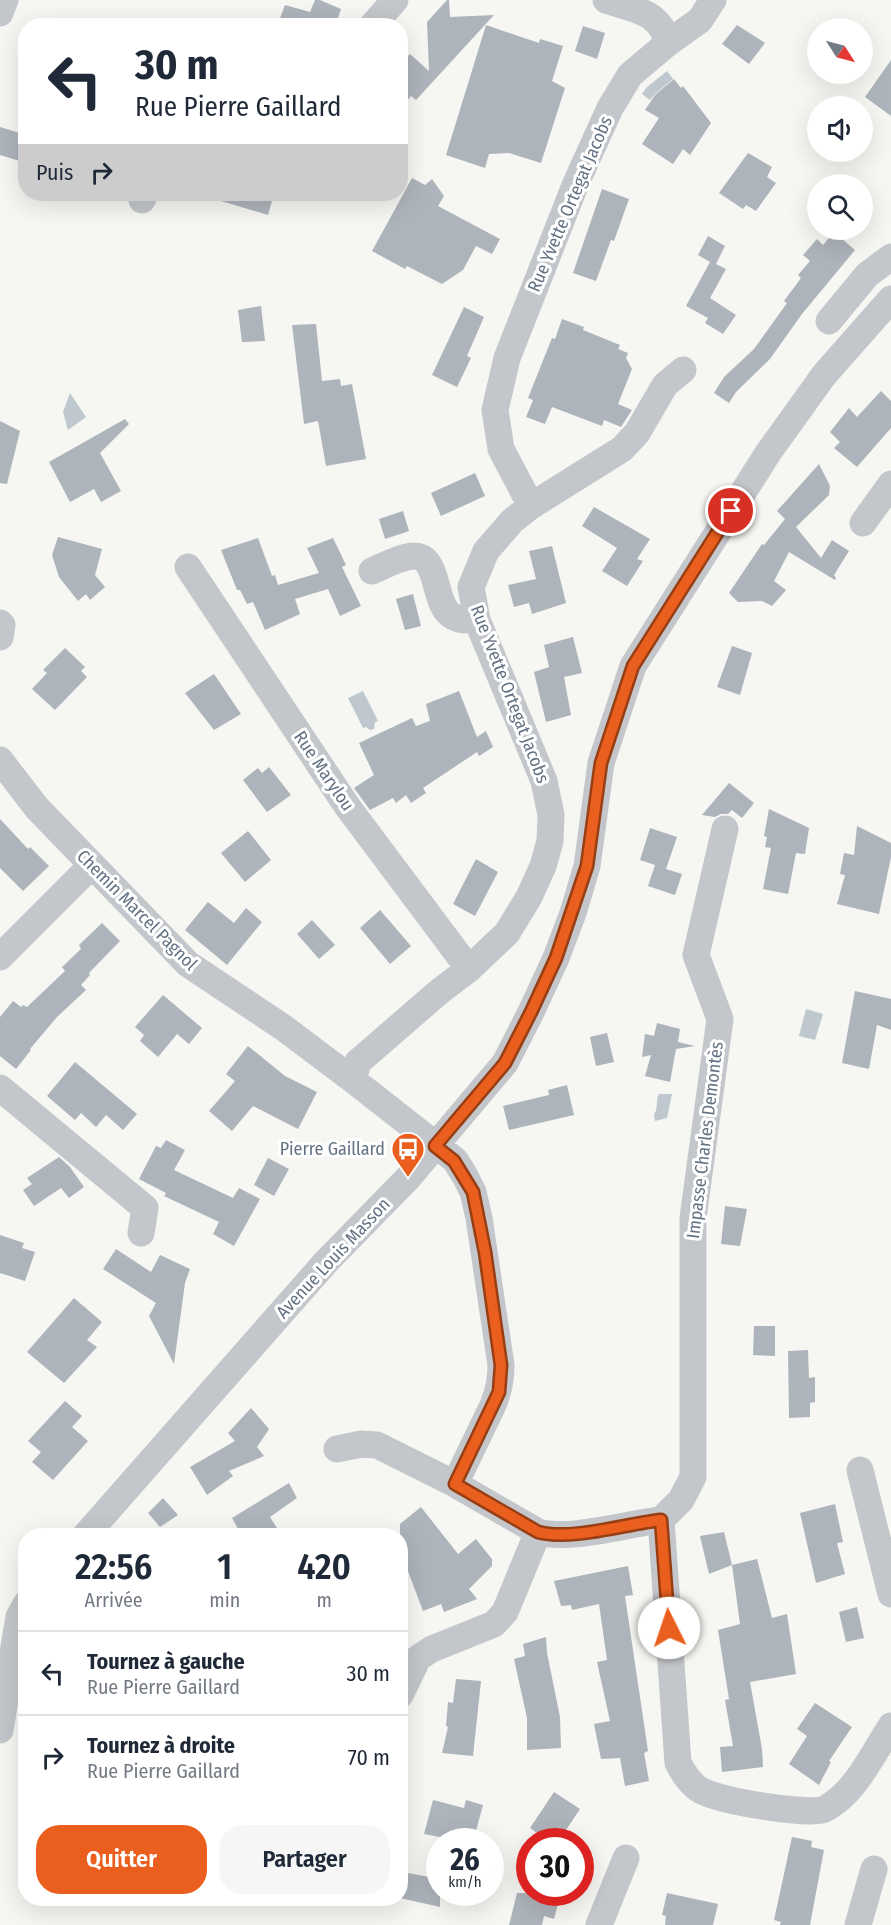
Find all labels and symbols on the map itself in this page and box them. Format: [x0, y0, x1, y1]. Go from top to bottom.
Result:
north arrow [807, 18, 873, 84]
street label: Rue Yvette Ortegat Jacobs [523, 112, 617, 295]
pin [705, 485, 756, 536]
street label: Rue Yvette Ortegat Jacobs [466, 602, 554, 786]
street label: Rue Marylou [289, 727, 359, 815]
street label: Chemin Marcel Pagnol [72, 845, 202, 975]
street label: Impasse Charles Demontès [682, 1040, 728, 1240]
bus stop icon: Pierre Gaillard [390, 1131, 426, 1178]
place label: Pierre Gaillard [280, 1138, 385, 1160]
street label: Avenue Louis Masson [271, 1193, 395, 1323]
position arrow [637, 1596, 701, 1660]
speed limit sign: 30 [516, 1828, 594, 1906]

